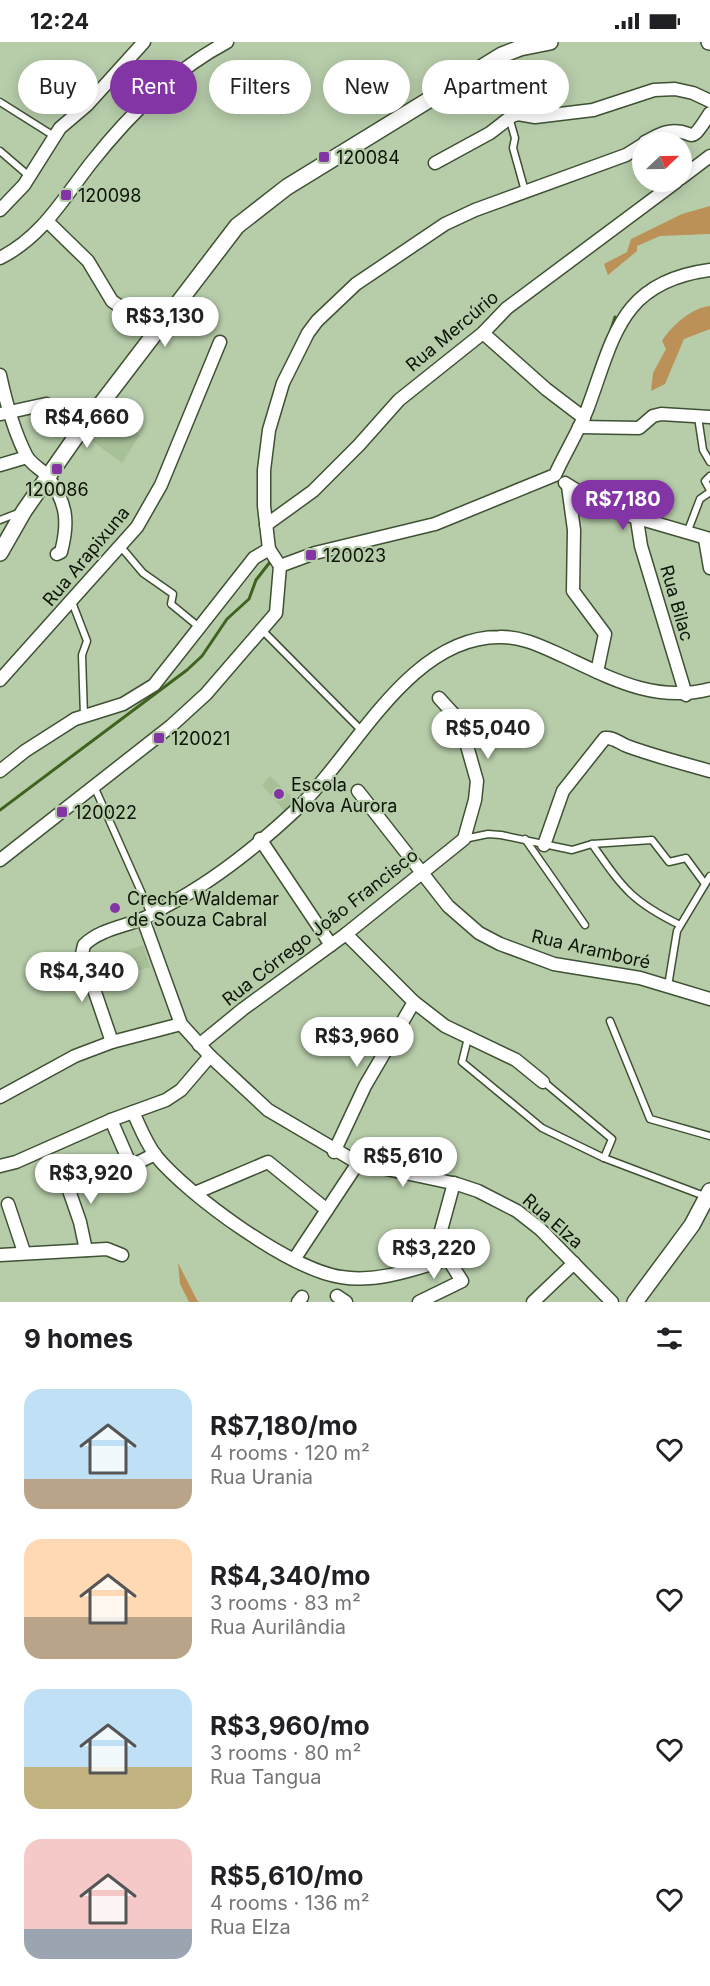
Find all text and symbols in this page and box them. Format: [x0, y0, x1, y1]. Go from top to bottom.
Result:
text: 12:24 [30, 8, 89, 34]
chip: Buy [18, 60, 98, 114]
chip: Rent [110, 60, 197, 114]
chip: Filters [209, 60, 311, 114]
chip: New [323, 60, 410, 114]
chip: Apartment [422, 60, 569, 114]
north arrow [632, 132, 692, 192]
map controls [632, 132, 692, 192]
place label: 120084 [336, 147, 400, 168]
marker: 120084 [317, 150, 331, 164]
place label: 120098 [78, 185, 141, 206]
marker: 120098 [59, 188, 73, 202]
street label: Rua Mercúrio [402, 286, 502, 376]
pin: R$3,130 [110, 297, 220, 348]
text: R$3,130 [126, 304, 204, 328]
pin: R$4,660 [32, 398, 142, 449]
text: R$4,660 [45, 405, 129, 429]
marker: 120086 [50, 462, 64, 476]
place label: 120086 [25, 479, 89, 500]
pin: R$7,180 [568, 480, 678, 531]
text: R$7,180 [585, 487, 661, 511]
street label: Rua Arapixuna [38, 502, 134, 610]
place label: 120023 [323, 545, 386, 566]
marker: 120023 [304, 548, 318, 562]
street label: Rua Bilac [656, 562, 698, 644]
pin: R$5,040 [433, 709, 543, 760]
text: R$5,040 [445, 716, 531, 740]
place label: 120021 [171, 728, 230, 749]
marker: 120021 [152, 731, 166, 745]
place label: Escola Nova Aurora [291, 774, 397, 816]
marker: Escola Nova Aurora [272, 787, 286, 801]
place label: 120022 [74, 802, 137, 823]
marker: 120022 [55, 805, 69, 819]
street label: Rua Córrego João Francisco [218, 844, 422, 1010]
place label: Creche Waldemar de Souza Cabral [127, 888, 279, 930]
marker: Creche Waldemar de Souza Cabral [108, 901, 122, 915]
street label: Rua Aramboré [530, 925, 652, 973]
pin: R$4,340 [27, 952, 137, 1003]
text: R$4,340 [39, 959, 125, 983]
pin: R$3,960 [302, 1017, 412, 1068]
text: R$3,960 [315, 1024, 399, 1048]
pin: R$5,610 [348, 1137, 458, 1188]
text: R$5,610 [363, 1144, 443, 1168]
pin: R$3,920 [36, 1154, 146, 1205]
text: R$3,920 [49, 1161, 133, 1185]
street label: Rua Elza [519, 1189, 587, 1253]
pin: R$3,220 [379, 1229, 489, 1280]
text: R$3,220 [392, 1236, 476, 1260]
icon: filters [653, 1322, 686, 1355]
text: 9 homes [24, 1323, 133, 1354]
text: R$7,180/mo [210, 1410, 358, 1441]
icon: home [72, 1413, 144, 1485]
icon: heart [653, 1433, 686, 1466]
text: 4 rooms · 120 m² [210, 1441, 370, 1465]
text: Rua Urania [210, 1465, 313, 1489]
text: R$4,340/mo [210, 1560, 371, 1591]
icon: home [72, 1563, 144, 1635]
icon: heart [653, 1583, 686, 1616]
text: 3 rooms · 83 m² [210, 1591, 361, 1615]
text: Rua Aurilândia [210, 1615, 346, 1639]
text: R$3,960/mo [210, 1710, 370, 1741]
icon: home [72, 1713, 144, 1785]
icon: heart [653, 1733, 686, 1766]
text: 3 rooms · 80 m² [210, 1741, 361, 1765]
text: Rua Tangua [210, 1765, 321, 1789]
text: R$5,610/mo [210, 1860, 363, 1891]
icon: home [72, 1863, 144, 1935]
icon: heart [653, 1883, 686, 1916]
text: 4 rooms · 136 m² [210, 1891, 370, 1915]
text: Rua Elza [210, 1915, 291, 1939]

